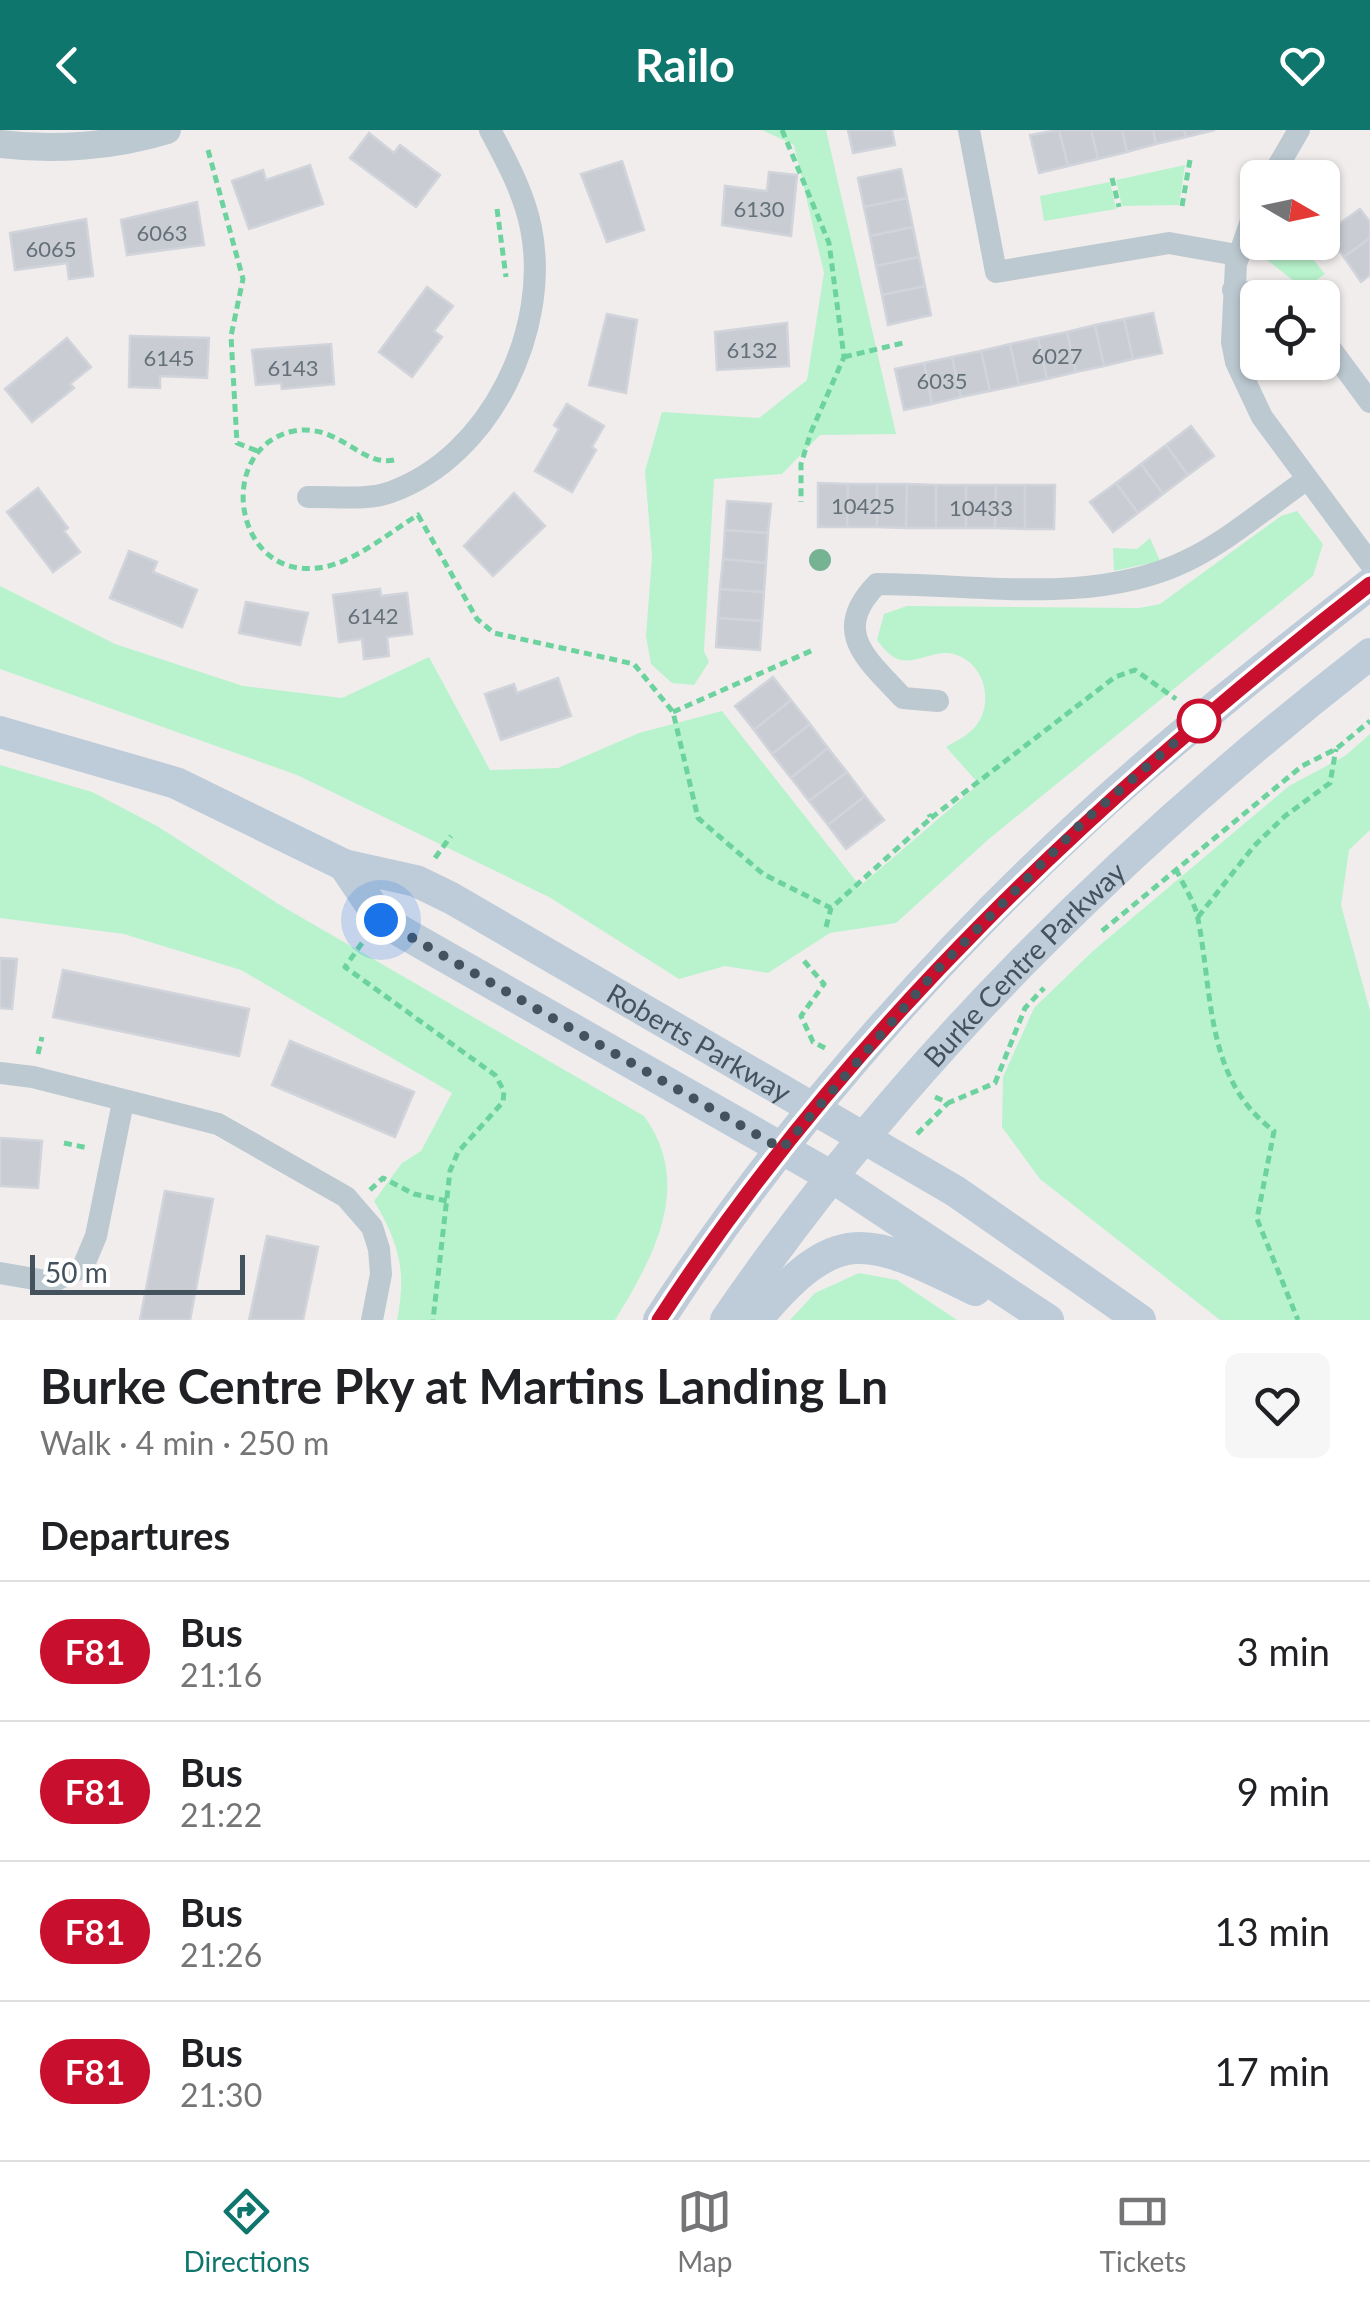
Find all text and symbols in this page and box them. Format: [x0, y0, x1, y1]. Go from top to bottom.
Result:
icon: back [40, 38, 95, 93]
text: Railo [635, 38, 735, 92]
icon: heart [1275, 38, 1330, 93]
north arrow [1240, 160, 1340, 260]
map controls [1240, 160, 1340, 380]
house number: 6130 [733, 195, 785, 222]
house number: 6063 [136, 219, 188, 246]
house number: 6065 [25, 235, 77, 262]
button: locate [1240, 280, 1340, 380]
house number: 6132 [726, 336, 778, 363]
house number: 6027 [1031, 342, 1083, 369]
house number: 6145 [143, 344, 195, 371]
house number: 6143 [267, 354, 319, 381]
house number: 6035 [916, 367, 968, 394]
house number: 10425 [831, 492, 895, 519]
house number: 10433 [949, 494, 1013, 521]
house number: 6142 [347, 602, 399, 629]
unlabelled marker [1178, 700, 1220, 742]
street label: Burke Centre Parkway [916, 854, 1132, 1074]
your location [356, 895, 406, 945]
street label: Roberts Parkway [601, 976, 798, 1109]
scale bar [30, 1250, 245, 1294]
text: 50 m [45, 1255, 108, 1289]
button: heart [1225, 1353, 1330, 1458]
text: Burke Centre Pky at Martins Landing Ln [40, 1357, 888, 1414]
text: Walk · 4 min · 250 m [40, 1423, 329, 1462]
text: Departures [40, 1512, 230, 1558]
text: Bus [180, 1609, 243, 1655]
text: 3 min [1237, 1628, 1330, 1674]
text: F81 [65, 1630, 125, 1672]
text: 21:16 [180, 1655, 262, 1694]
text: Bus [180, 1749, 243, 1795]
text: 9 min [1237, 1768, 1330, 1814]
text: F81 [65, 1770, 125, 1812]
text: 21:22 [180, 1795, 262, 1834]
text: Bus [180, 1889, 243, 1935]
text: 13 min [1215, 1908, 1330, 1954]
text: F81 [65, 1910, 125, 1952]
text: 21:26 [180, 1935, 262, 1974]
text: Bus [180, 2029, 243, 2075]
text: 17 min [1215, 2048, 1330, 2094]
text: F81 [65, 2050, 125, 2092]
text: 21:30 [180, 2075, 262, 2114]
tab: Directions [184, 2184, 310, 2278]
tab: Map [677, 2184, 732, 2278]
tab: Tickets [1100, 2184, 1186, 2278]

